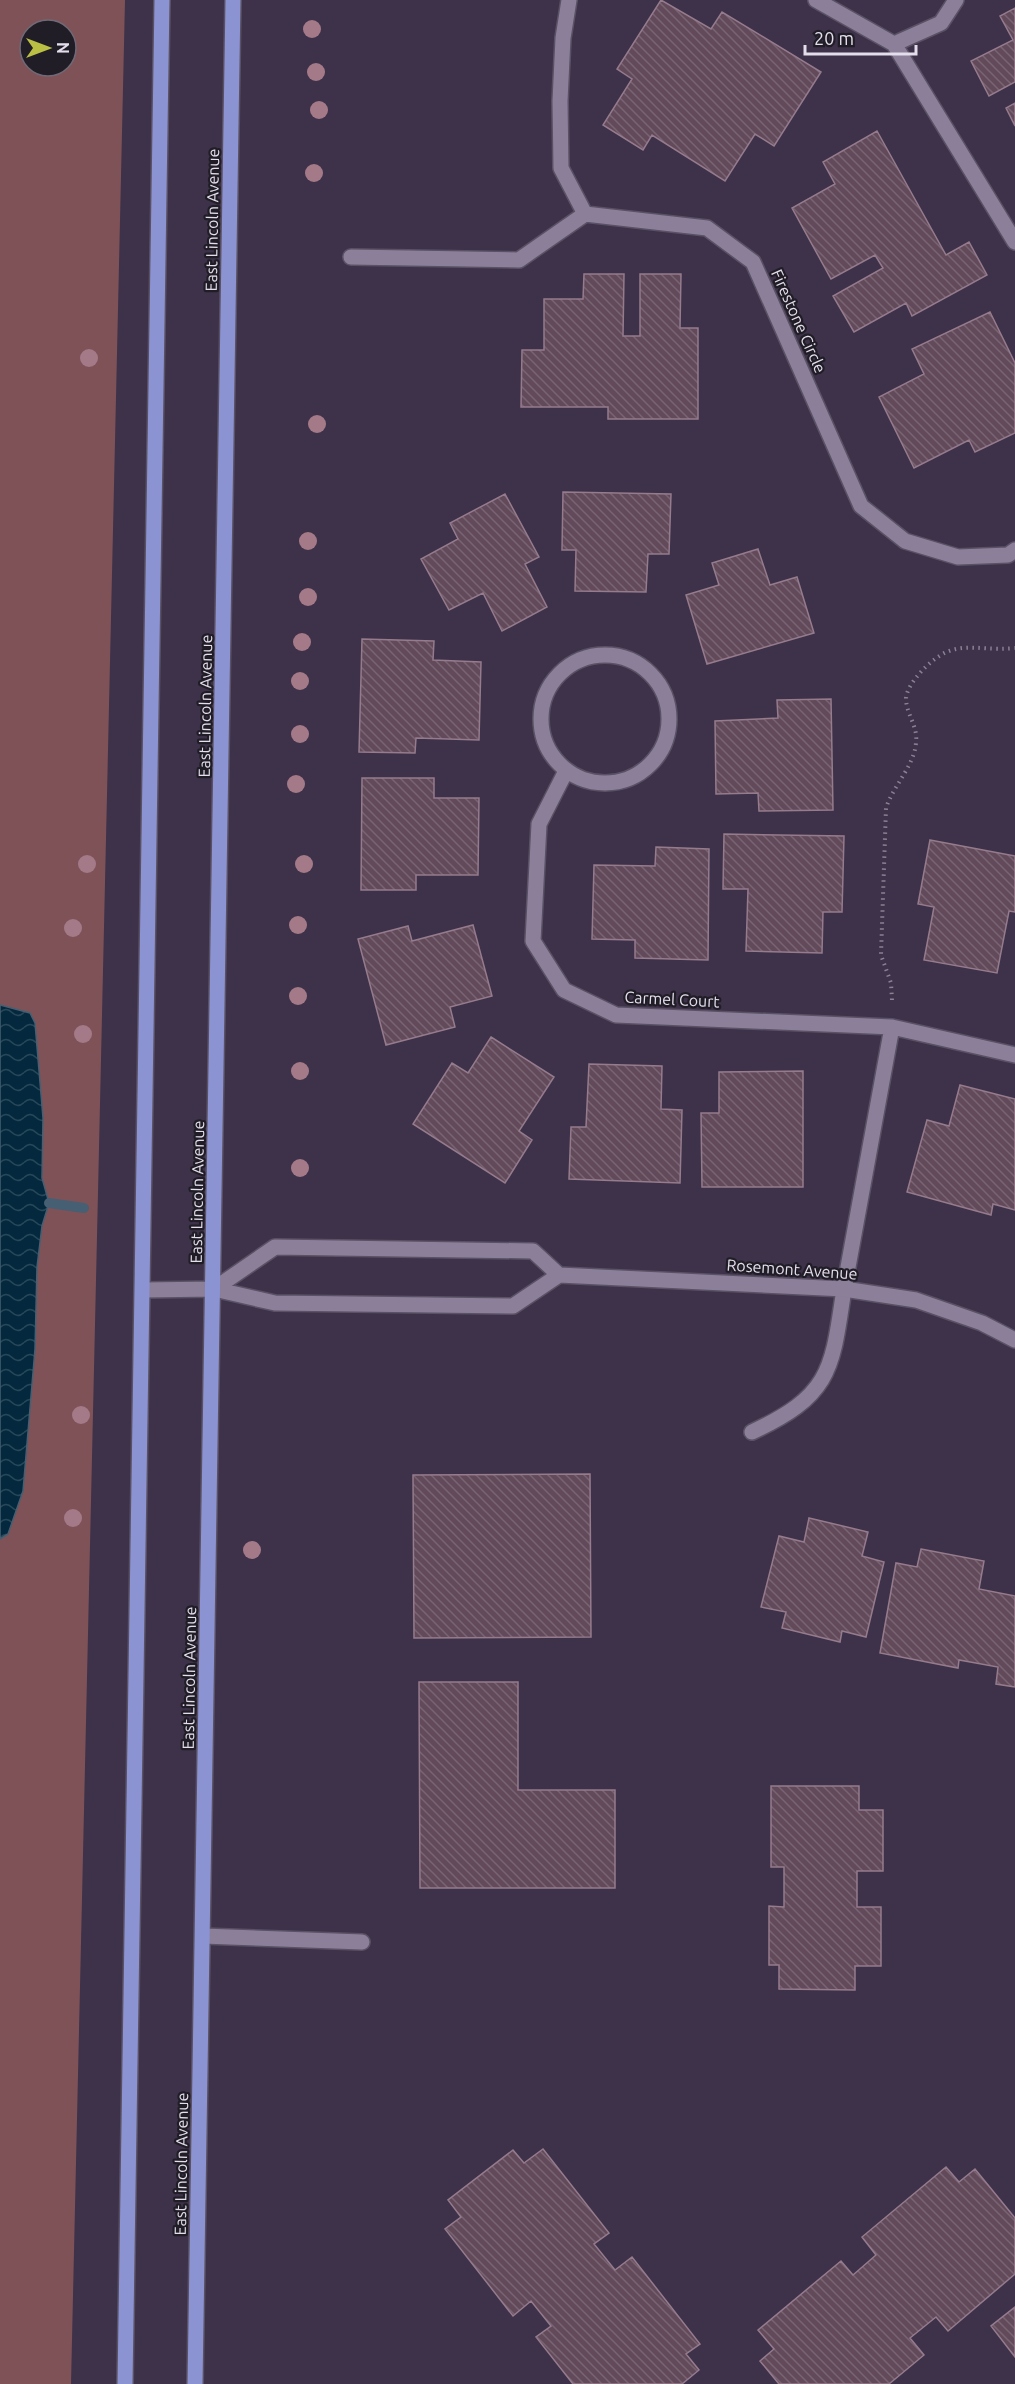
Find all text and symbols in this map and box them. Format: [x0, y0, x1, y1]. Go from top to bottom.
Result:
north arrow [18, 18, 78, 78]
scale bar [805, 18, 916, 56]
text: 20 m [814, 28, 854, 48]
text: N [54, 42, 72, 54]
street label: East Lincoln Avenue [202, 148, 222, 292]
street label: Firestone Circle [768, 266, 830, 376]
street label: East Lincoln Avenue [195, 634, 215, 778]
street label: Carmel Court [624, 988, 721, 1011]
street label: East Lincoln Avenue [187, 1120, 207, 1264]
street label: Rosemont Avenue [726, 1255, 858, 1283]
street label: East Lincoln Avenue [179, 1606, 199, 1750]
street label: East Lincoln Avenue [171, 2092, 191, 2236]

